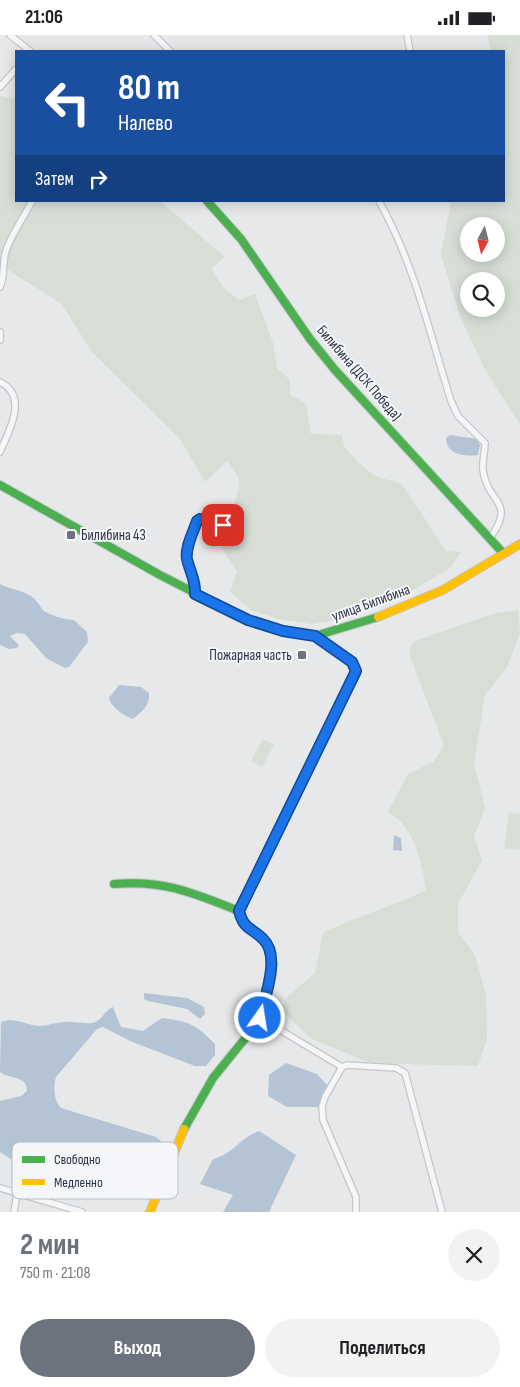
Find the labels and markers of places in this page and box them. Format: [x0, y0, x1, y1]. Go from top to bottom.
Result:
pin [202, 504, 244, 546]
place label: Билибина 43 [81, 526, 146, 545]
marker: Билибина 43 [65, 529, 77, 541]
place label: Пожарная часть [209, 646, 292, 665]
marker: Пожарная часть [296, 649, 308, 661]

